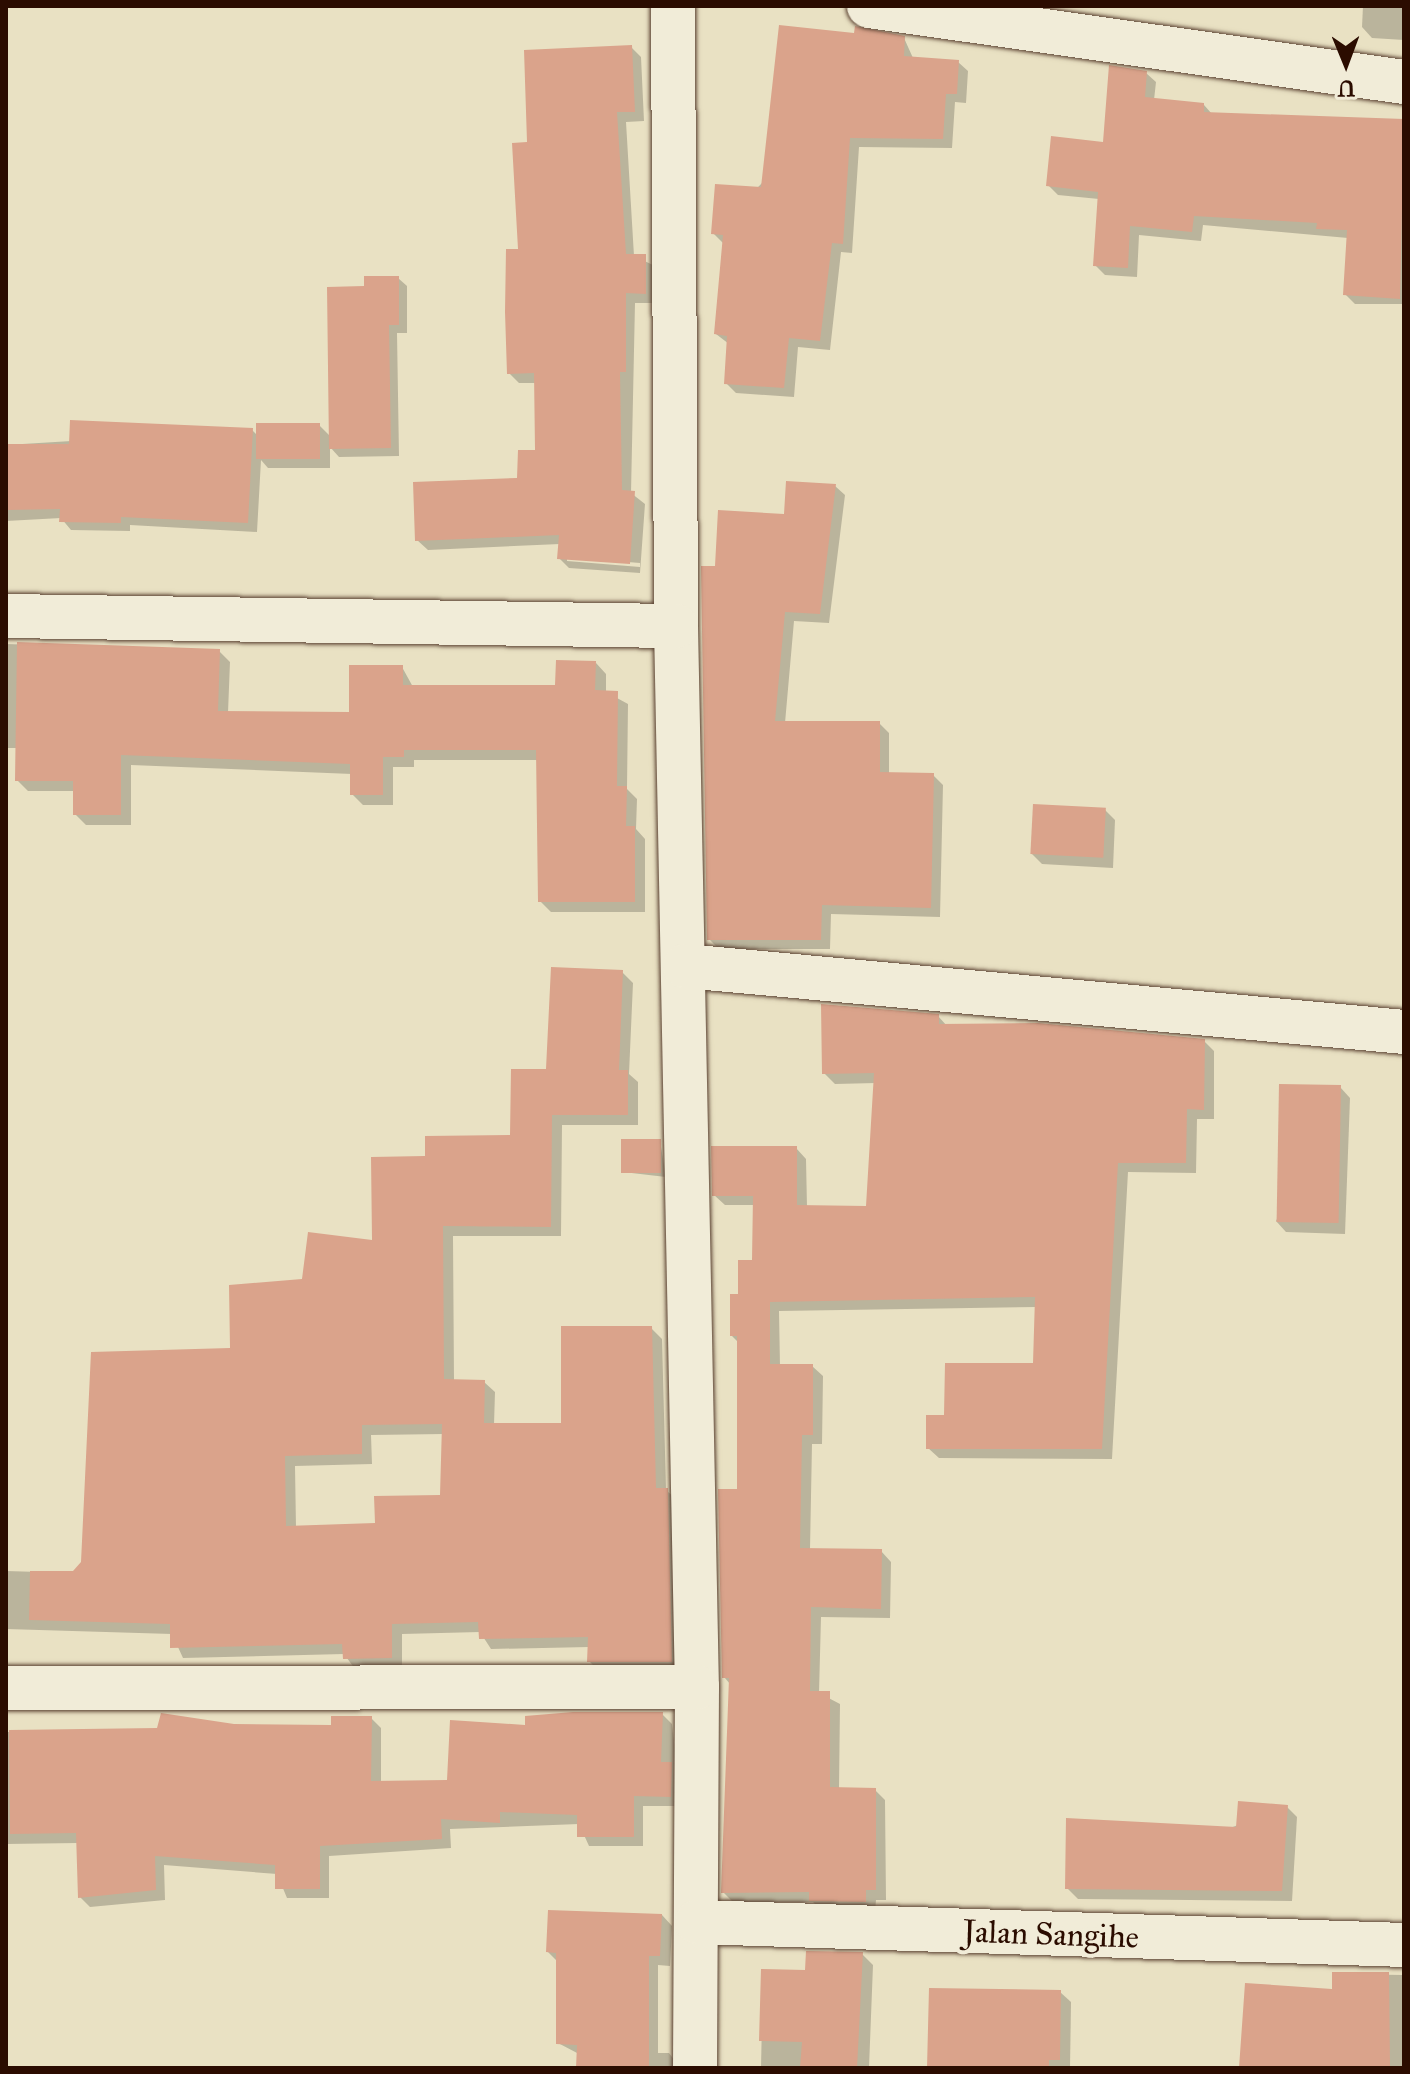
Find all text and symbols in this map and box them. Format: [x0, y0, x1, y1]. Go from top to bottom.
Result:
north arrow [1306, 24, 1386, 104]
text: U [1338, 75, 1355, 102]
street label: Jalan Sangihe [962, 1913, 1140, 1957]

